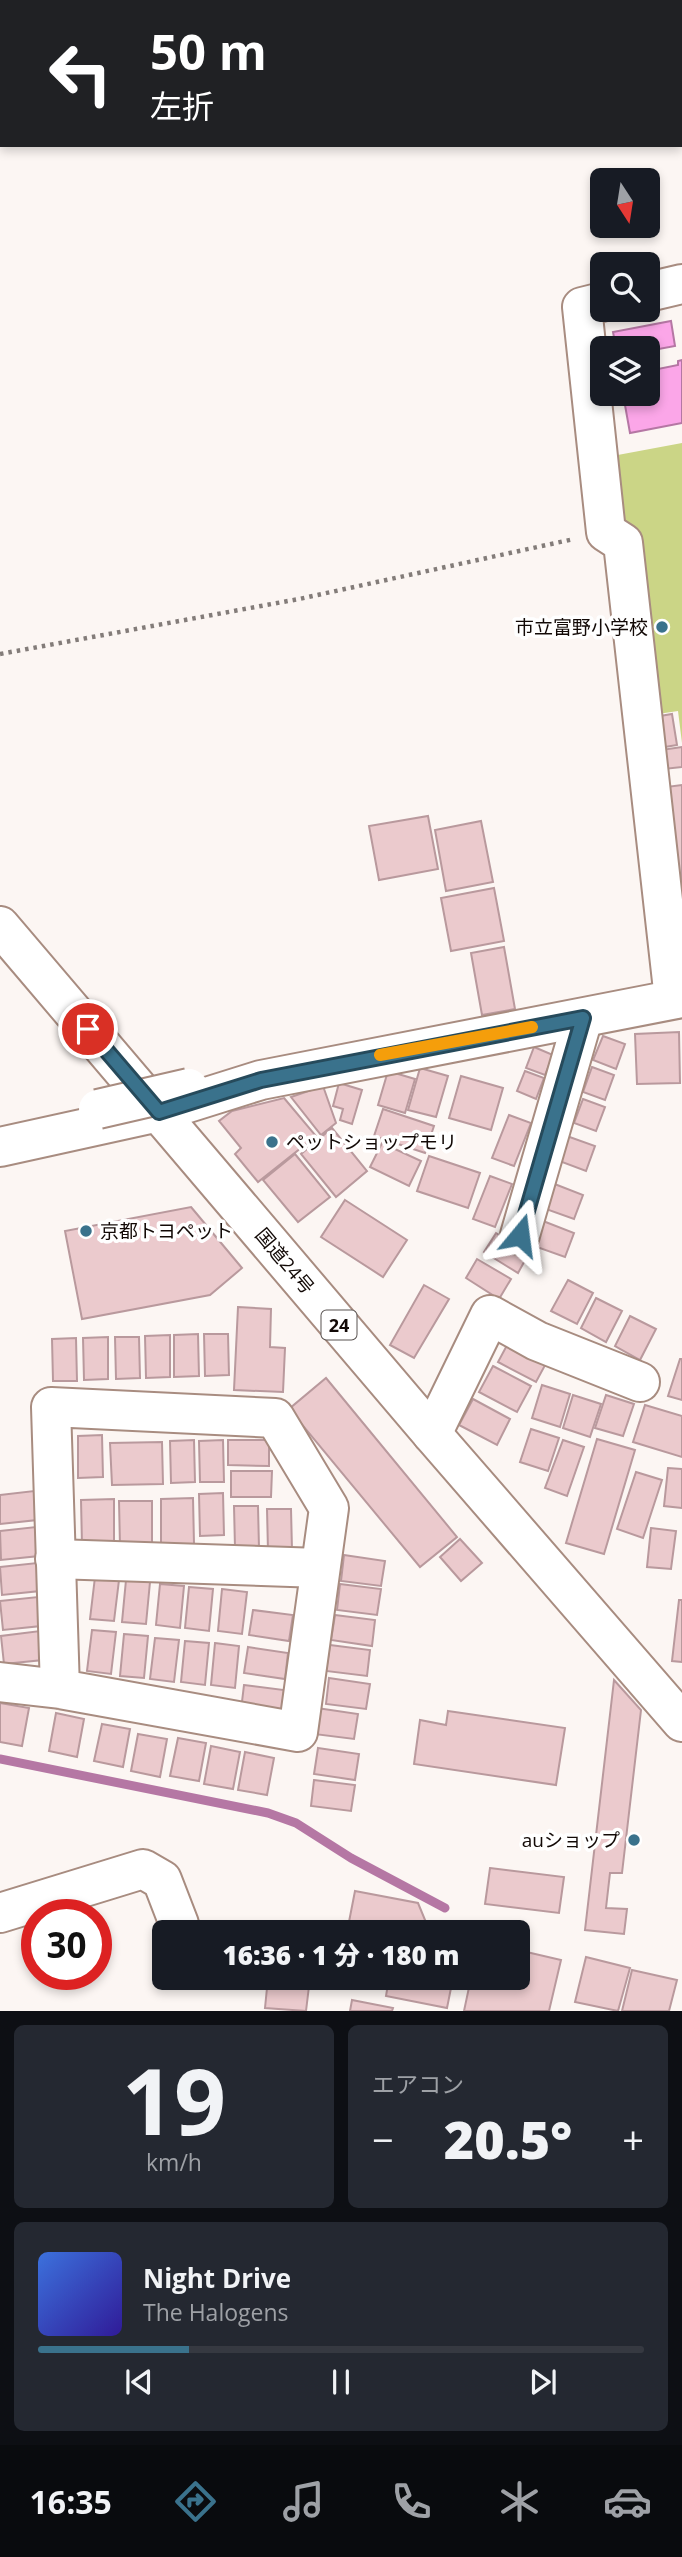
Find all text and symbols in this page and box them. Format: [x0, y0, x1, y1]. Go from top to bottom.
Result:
text: 50 m [150, 18, 267, 84]
icon: left [35, 28, 126, 119]
text: 左折 [150, 84, 214, 127]
north arrow [590, 168, 660, 238]
map controls [590, 168, 660, 406]
button: search [590, 252, 660, 322]
button: layers [590, 336, 660, 406]
place label: 市立富野小学校 [515, 614, 648, 640]
marker: 市立富野小学校 [654, 619, 670, 635]
pin [58, 999, 118, 1059]
icon: arrive [69, 1010, 107, 1048]
place label: ペットショップモリ [286, 1129, 457, 1155]
marker: ペットショップモリ [264, 1134, 280, 1150]
position arrow [483, 1198, 557, 1272]
place label: 京都トヨペット [100, 1218, 233, 1244]
street label: 国道24号 [250, 1222, 320, 1300]
marker: 京都トヨペット [78, 1223, 94, 1239]
road number: 24 [322, 1310, 356, 1340]
place label: auショップ [522, 1827, 620, 1853]
marker: auショップ [626, 1832, 642, 1848]
speed limit sign: 30 [21, 1899, 112, 1990]
text: 16:36 · 1 分 · 180 m [223, 1937, 459, 1973]
text: 19 [122, 2038, 226, 2162]
text: エアコン [372, 2068, 464, 2100]
text: 20.5° [444, 2103, 572, 2174]
text: − [372, 2113, 394, 2165]
text: + [622, 2113, 644, 2165]
text: km/h [146, 2146, 202, 2178]
text: Night Drive [143, 2260, 291, 2296]
text: The Halogens [143, 2296, 289, 2328]
icon: previous [120, 2363, 158, 2401]
icon: pause [322, 2363, 360, 2401]
icon: next [524, 2363, 562, 2401]
icon: directions [171, 2477, 220, 2526]
icon: music [279, 2477, 328, 2526]
icon: phone [387, 2477, 436, 2526]
icon: climate [495, 2477, 544, 2526]
icon: car [603, 2477, 652, 2526]
text: 16:35 [30, 2480, 112, 2523]

